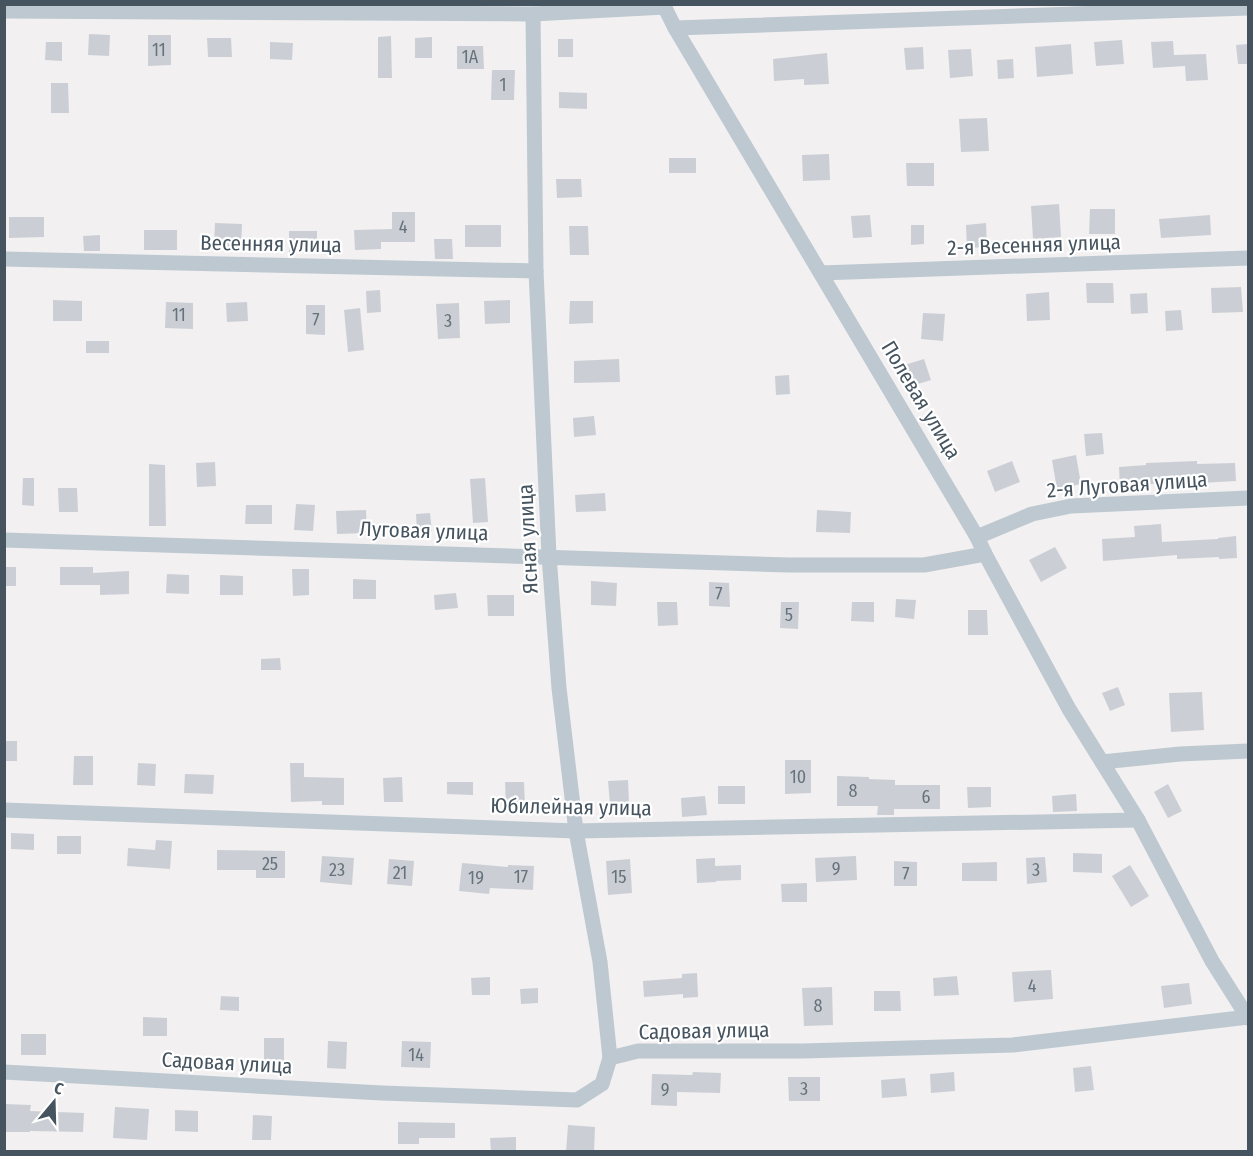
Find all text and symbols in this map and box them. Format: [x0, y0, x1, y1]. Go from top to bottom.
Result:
house number: 11 [152, 39, 166, 61]
house number: 1А [462, 46, 479, 68]
house number: 1 [499, 74, 507, 96]
house number: 4 [399, 216, 408, 238]
street label: 2-я Весенняя улица [947, 229, 1121, 261]
street label: Весенняя улица [200, 230, 342, 258]
house number: 11 [172, 304, 186, 326]
house number: 7 [312, 309, 320, 331]
house number: 3 [444, 310, 452, 332]
street label: Полевая улица [876, 336, 966, 464]
street label: 2-я Луговая улица [1046, 466, 1208, 504]
street label: Ясная улица [512, 483, 544, 595]
street label: Луговая улица [359, 516, 489, 546]
house number: 7 [715, 583, 723, 605]
house number: 5 [785, 604, 793, 626]
house number: 10 [790, 766, 806, 788]
house number: 8 [849, 780, 858, 802]
house number: 6 [922, 786, 931, 808]
street label: Юбилейная улица [490, 793, 652, 821]
house number: 25 [262, 853, 278, 875]
house number: 9 [832, 858, 840, 880]
house number: 23 [329, 859, 345, 881]
house number: 3 [1032, 859, 1040, 881]
house number: 21 [393, 862, 407, 884]
house number: 7 [902, 863, 910, 885]
house number: 17 [514, 866, 528, 888]
house number: 15 [611, 866, 627, 888]
house number: 19 [468, 867, 484, 889]
house number: 4 [1028, 975, 1037, 997]
house number: 8 [814, 995, 823, 1017]
street label: Садовая улица [638, 1017, 770, 1045]
house number: 14 [408, 1044, 424, 1066]
street label: Садовая улица [161, 1047, 293, 1079]
north arrow [24, 1072, 84, 1132]
text: С [52, 1078, 66, 1099]
house number: 3 [800, 1078, 808, 1100]
house number: 9 [661, 1079, 669, 1101]

